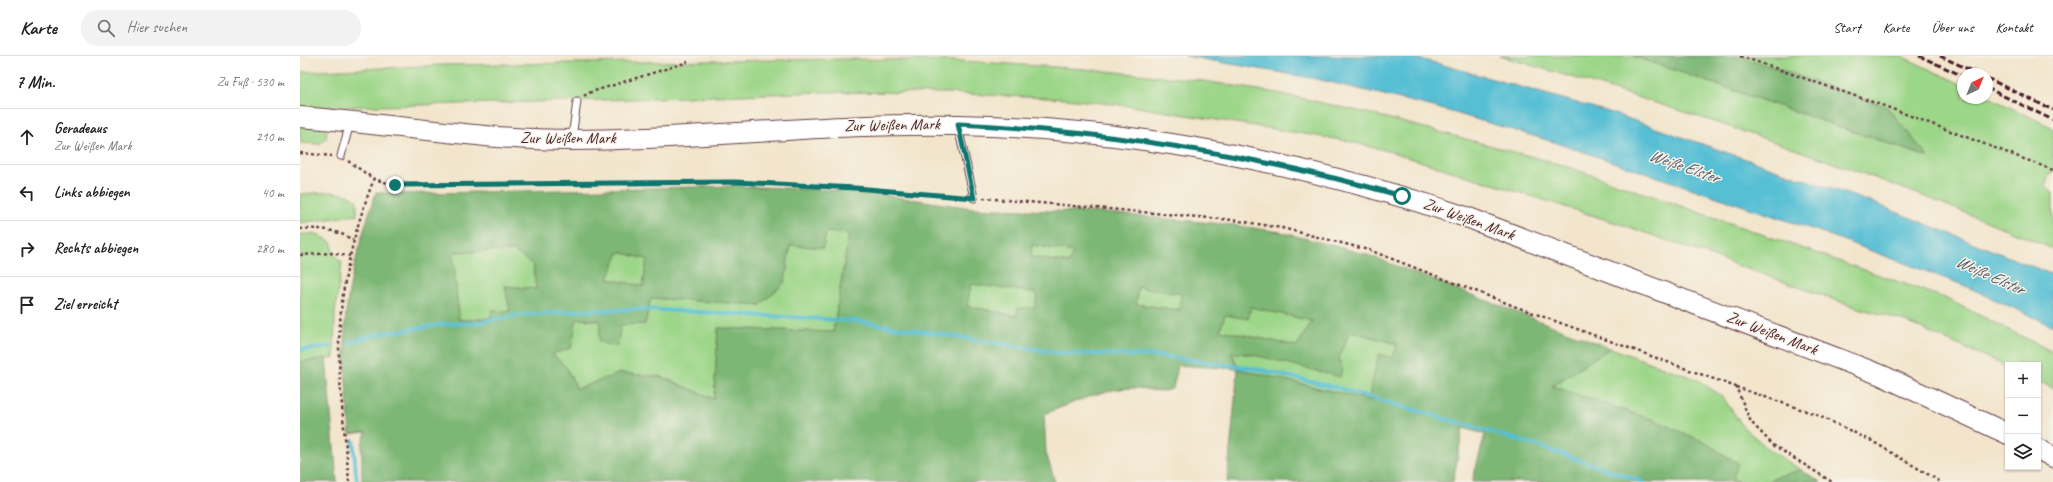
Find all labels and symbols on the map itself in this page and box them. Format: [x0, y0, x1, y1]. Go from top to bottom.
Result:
north arrow [1957, 68, 1993, 104]
street label: Zur Weißen Mark [844, 114, 941, 136]
street label: Zur Weißen Mark [520, 128, 617, 148]
water label: Weiße Elster [1646, 144, 1724, 189]
route end [386, 176, 404, 194]
route start [1393, 187, 1411, 205]
street label: Zur Weißen Mark [1421, 193, 1518, 245]
water label: Weiße Elster [1953, 251, 2030, 300]
street label: Zur Weißen Mark [1724, 307, 1821, 360]

